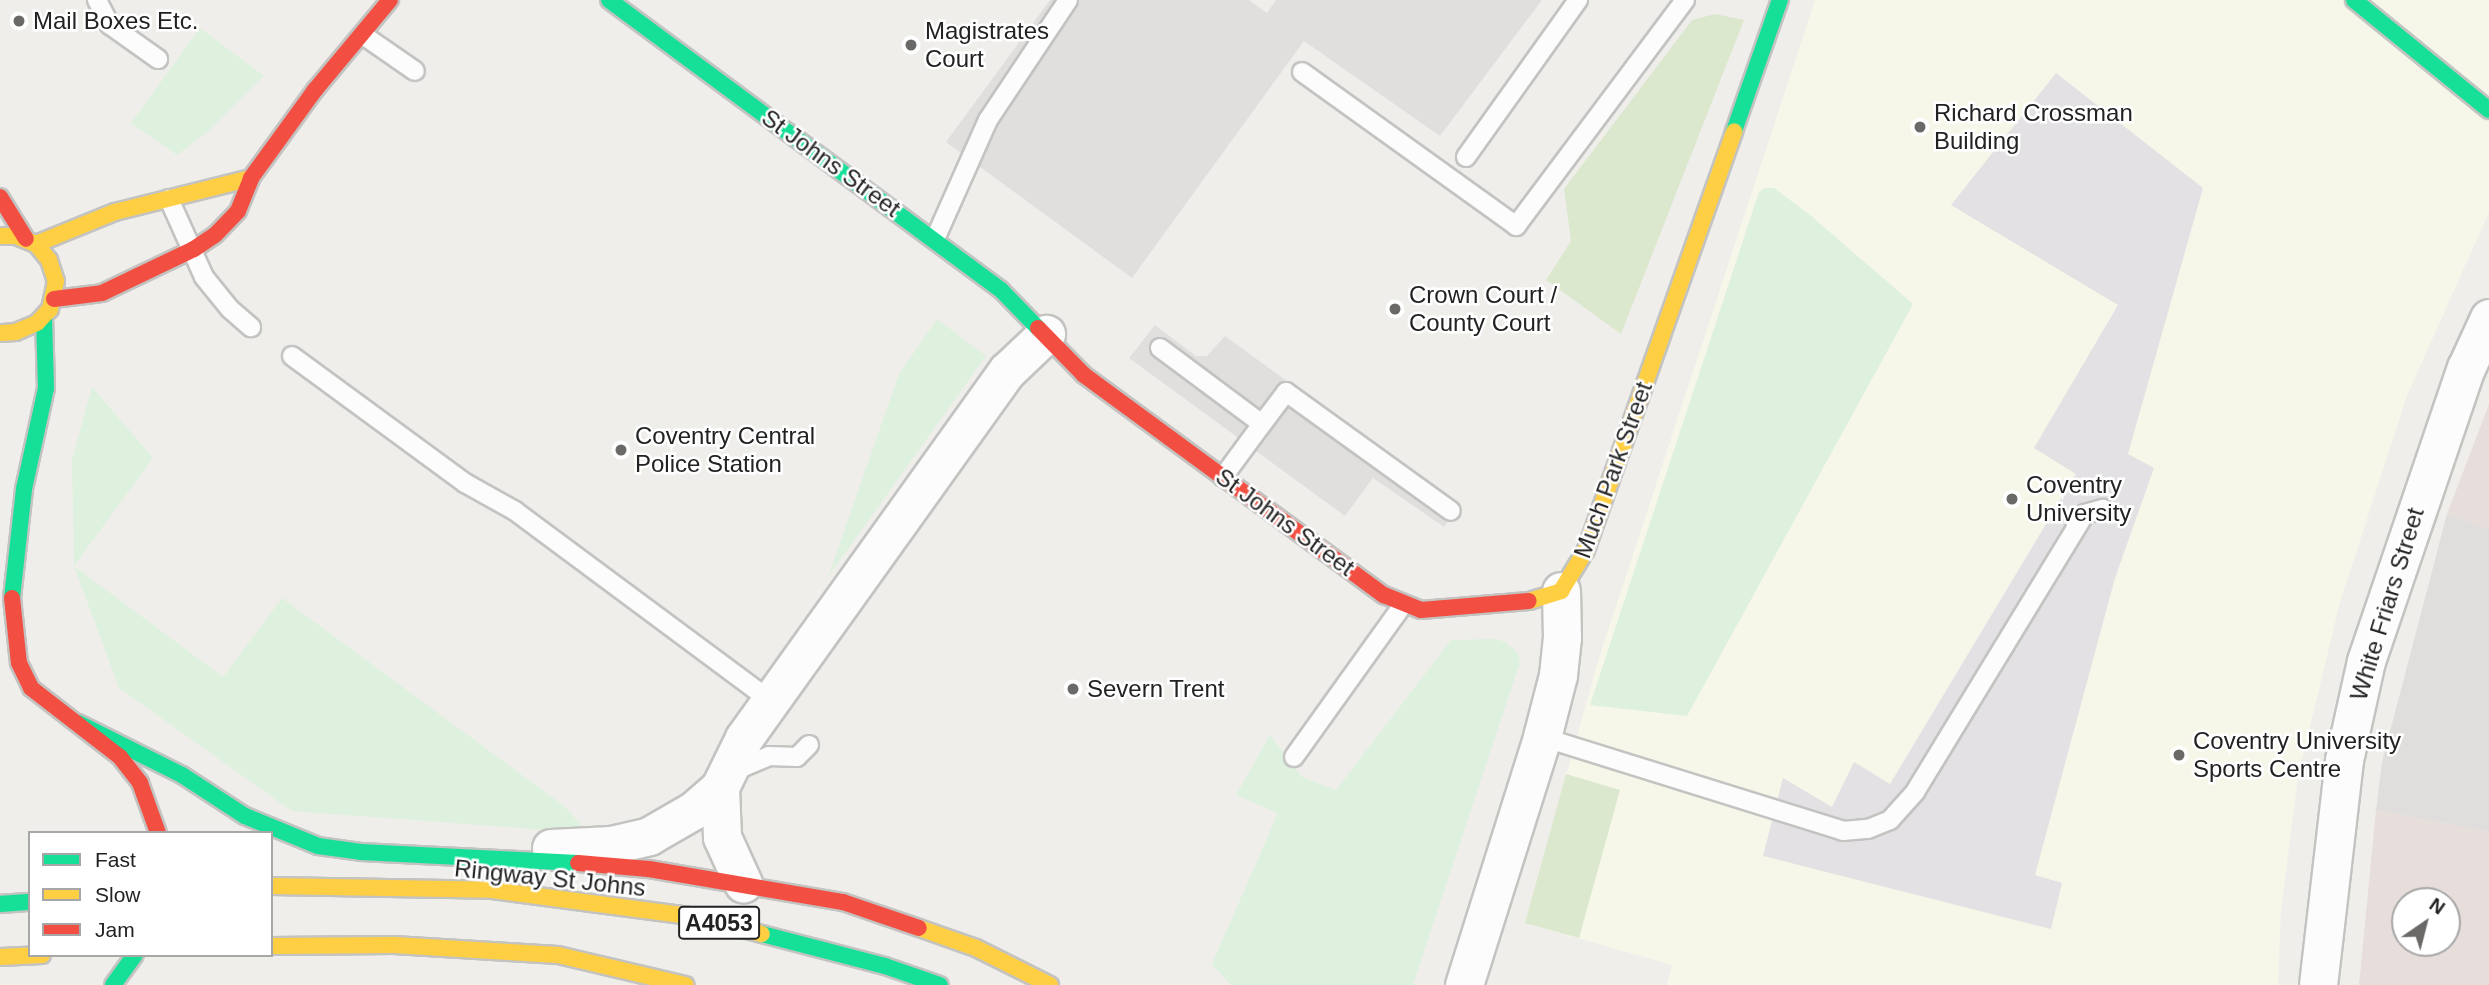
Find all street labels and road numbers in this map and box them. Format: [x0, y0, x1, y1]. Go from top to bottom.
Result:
street label: St Johns Street [756, 103, 906, 223]
street label: Much Park Street [1568, 378, 1658, 562]
street label: St Johns Street [1210, 462, 1360, 582]
street label: White Friars Street [2344, 504, 2430, 704]
street label: Ringway St Johns [453, 854, 647, 902]
road number: A4053 [677, 904, 761, 942]

